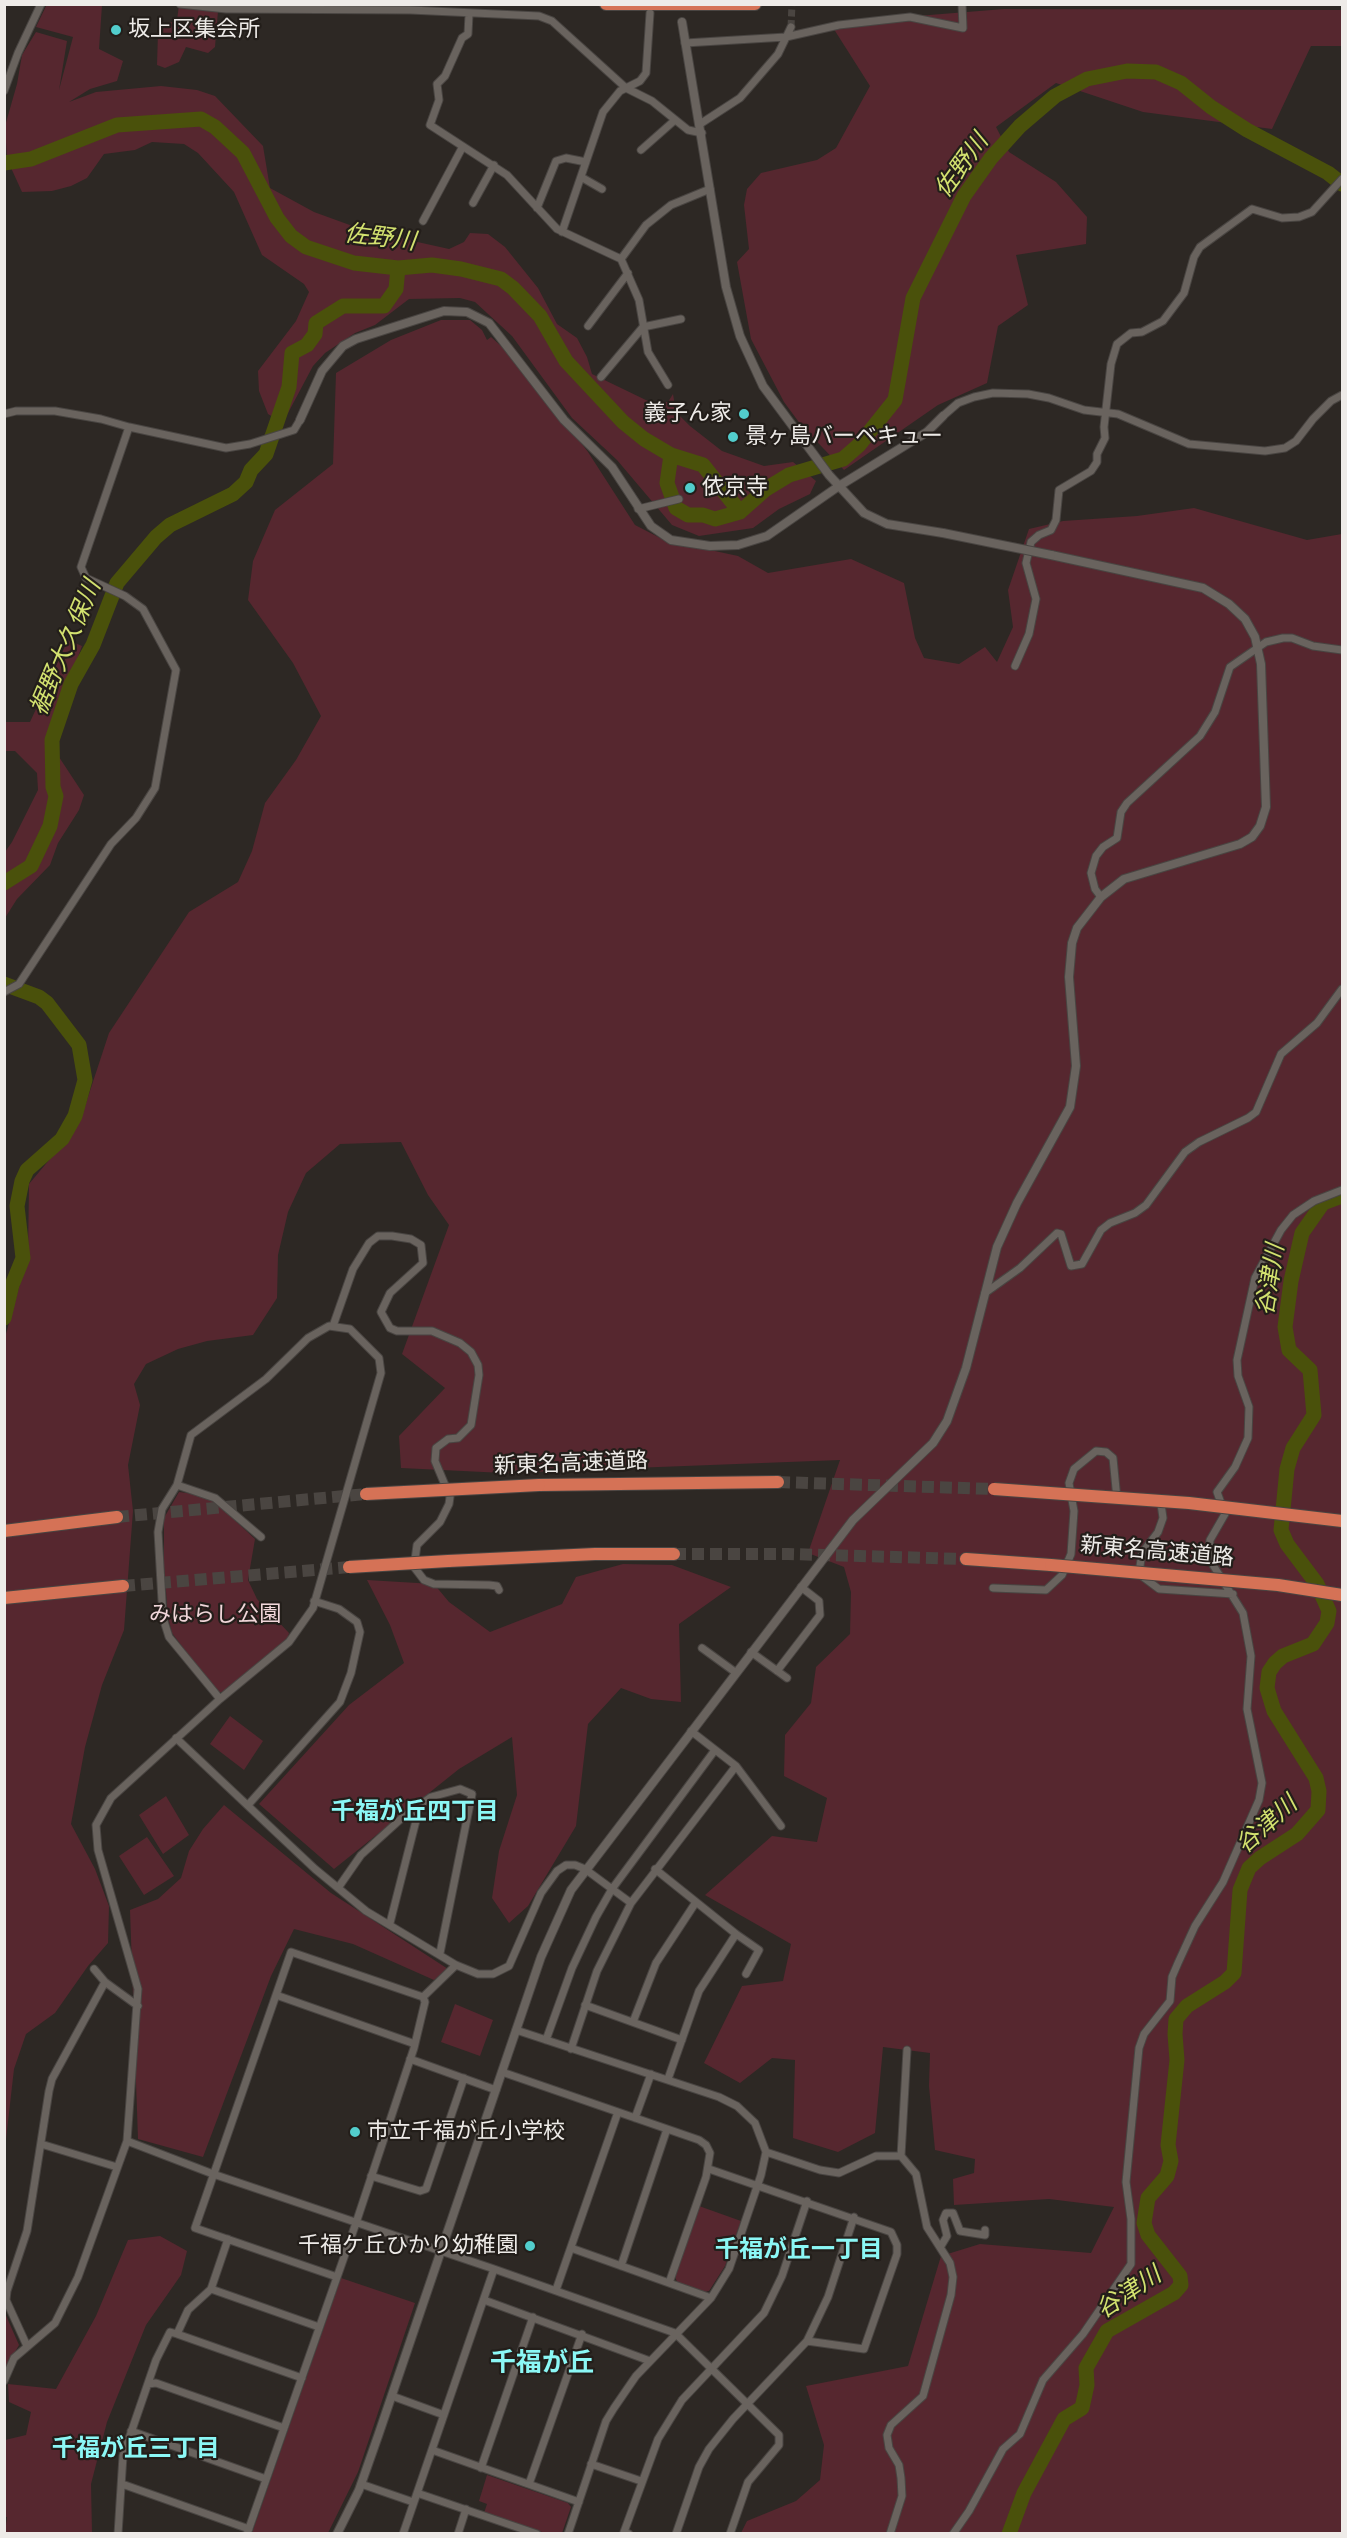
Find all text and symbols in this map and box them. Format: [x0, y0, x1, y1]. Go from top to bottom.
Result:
place label: 坂上区集会所 [128, 17, 260, 43]
marker: 坂上区集会所 [109, 23, 123, 37]
water label: 佐野川 [929, 128, 995, 204]
water label: 佐野川 [343, 219, 417, 257]
place label: 義子ん家 [644, 401, 732, 427]
marker: 義子ん家 [737, 407, 751, 421]
place label: 景ヶ島バーベキュー [745, 424, 943, 450]
marker: 景ヶ島バーベキュー [726, 430, 740, 444]
place label: 依京寺 [702, 475, 768, 501]
marker: 依京寺 [683, 481, 697, 495]
water label: 裾野大久保川 [25, 576, 107, 720]
water label: 谷津川 [1251, 1242, 1291, 1318]
street label: 新東名高速道路 [494, 1448, 648, 1480]
street label: 新東名高速道路 [1079, 1532, 1235, 1572]
park label: みはらし公園 [149, 1602, 281, 1628]
water label: 谷津川 [1231, 1790, 1303, 1860]
district label: 千福が丘四丁目 [331, 1798, 499, 1826]
place label: 市立千福が丘小学校 [367, 2119, 565, 2145]
marker: 市立千福が丘小学校 [348, 2125, 362, 2139]
place label: 千福ケ丘ひかり幼稚園 [298, 2233, 518, 2259]
district label: 千福が丘一丁目 [715, 2236, 883, 2264]
marker: 千福ケ丘ひかり幼稚園 [523, 2239, 537, 2253]
water label: 谷津川 [1091, 2261, 1167, 2325]
district label: 千福が丘 [490, 2348, 594, 2380]
district label: 千福が丘三丁目 [52, 2435, 220, 2463]

